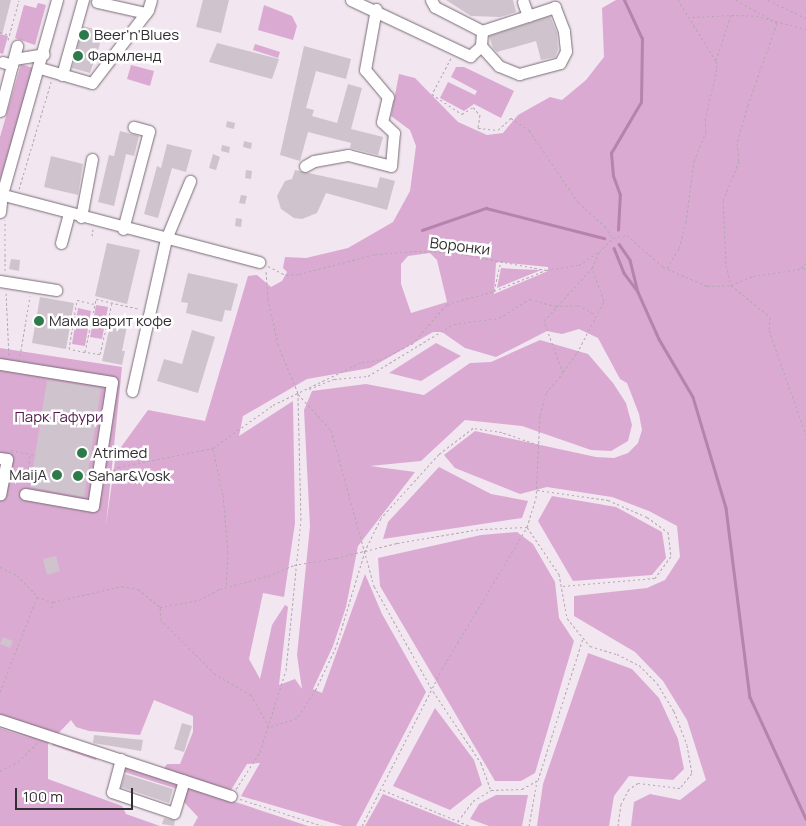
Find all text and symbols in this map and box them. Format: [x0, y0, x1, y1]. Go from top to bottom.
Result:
place label: Beer'n'Blues [94, 26, 179, 44]
marker: Beer'n'Blues [78, 29, 90, 41]
place label: Фармленд [88, 47, 161, 65]
marker: Фармленд [72, 50, 84, 62]
street label: Воронки [429, 233, 491, 259]
place label: Мама варит кофе [49, 312, 172, 330]
marker: Мама варит кофе [33, 315, 45, 327]
park label: Парк Гафури [14, 408, 104, 426]
place label: Atrimed [93, 444, 147, 462]
marker: Atrimed [75, 446, 89, 460]
place label: MaijA [9, 466, 47, 484]
place label: Sahar&Vosk [88, 467, 170, 485]
marker: MaijA [51, 469, 63, 481]
marker: Sahar&Vosk [72, 470, 84, 482]
scale bar [18, 778, 135, 810]
text: 100 m [23, 786, 63, 807]

